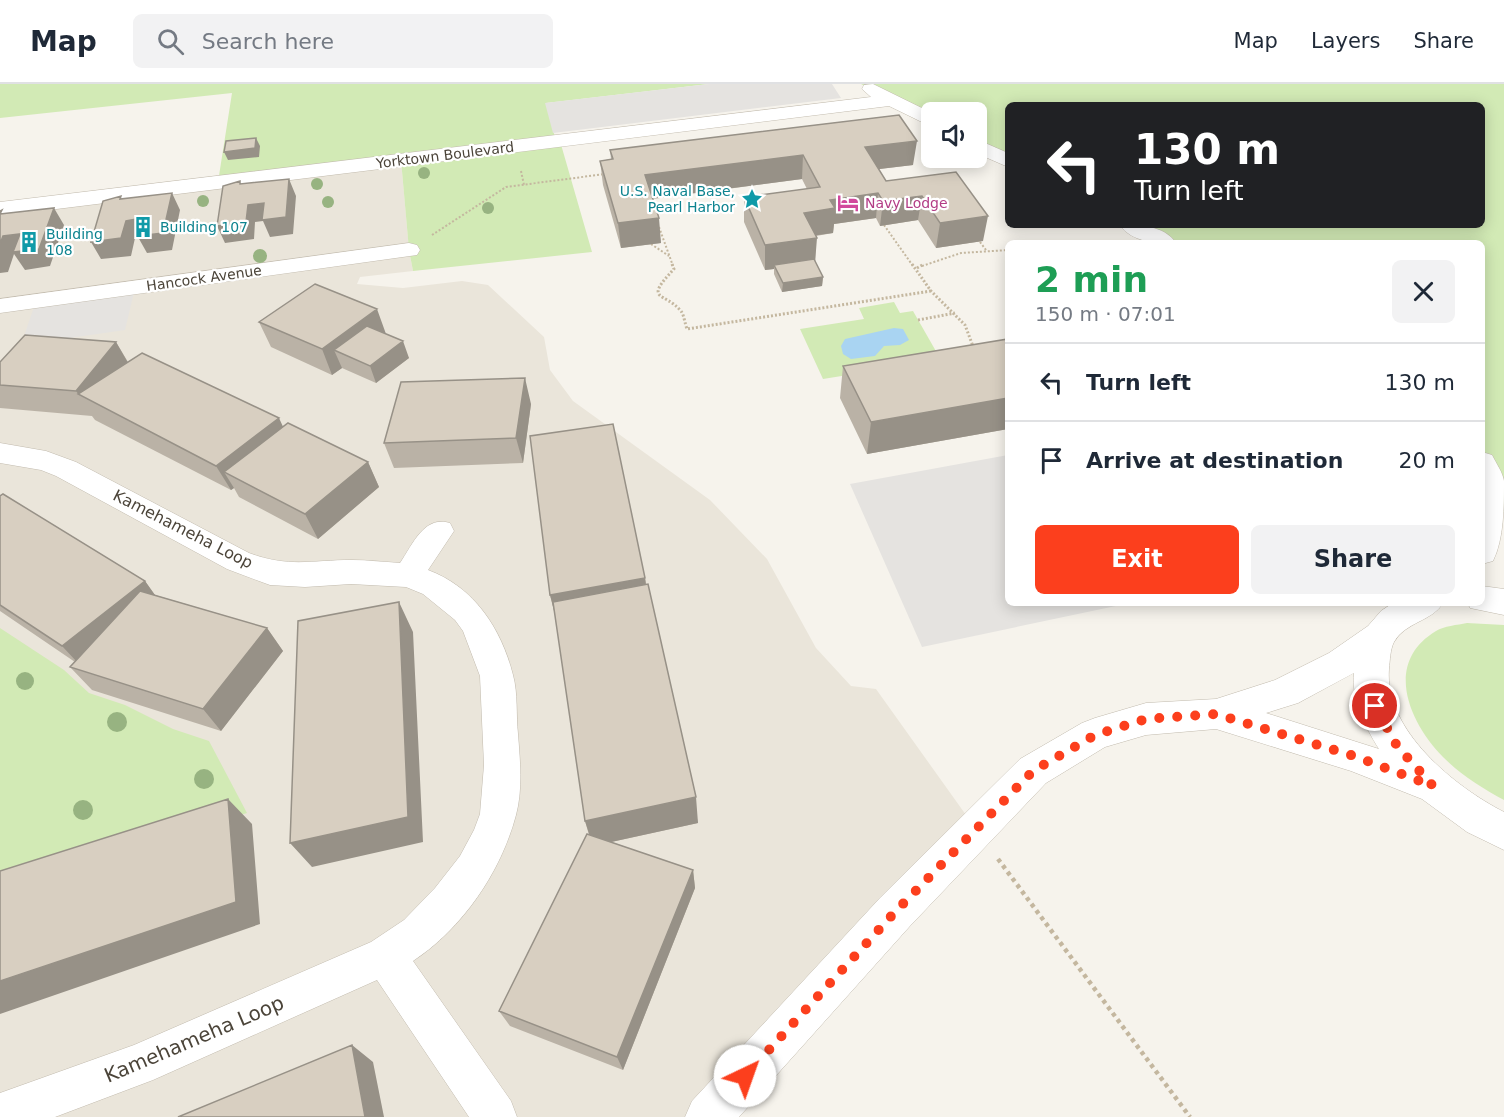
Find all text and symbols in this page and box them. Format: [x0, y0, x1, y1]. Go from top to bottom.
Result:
search box [133, 14, 553, 68]
text: Map [30, 25, 97, 58]
icon: search [154, 25, 187, 58]
text: Search here [202, 29, 334, 54]
text: Map [1234, 29, 1278, 53]
text: Layers [1311, 29, 1380, 53]
text: Share [1413, 29, 1474, 53]
map controls [921, 102, 987, 168]
button: sound [921, 102, 987, 168]
text: 130 m [1134, 125, 1280, 174]
icon: left [1035, 126, 1113, 204]
street label: Yorktown Boulevard [374, 139, 515, 172]
text: Turn left [1134, 175, 1244, 206]
place label: U.S. Naval Base, Pearl Harbor [620, 183, 735, 215]
place icon: U.S. Naval Base, Pearl Harbor [740, 187, 764, 211]
hotel icon: Navy Lodge [836, 191, 860, 215]
place label: Navy Lodge [865, 195, 948, 211]
building icon: Building 107 [131, 215, 155, 239]
place label: Building 107 [160, 219, 248, 235]
place label: Building 108 [46, 226, 103, 258]
building icon: Building 108 [17, 230, 41, 254]
text: 2 min [1035, 259, 1148, 300]
button: close [1392, 260, 1455, 323]
street label: Hancock Avenue [145, 262, 263, 294]
text: 150 m · 07:01 [1035, 302, 1176, 326]
icon: left [1035, 366, 1068, 399]
text: Turn left [1086, 370, 1191, 395]
text: 130 m [1385, 370, 1455, 395]
icon: arrive [1035, 444, 1068, 477]
text: Arrive at destination [1086, 448, 1343, 473]
text: 20 m [1399, 448, 1455, 473]
street label: Kamehameha Loop [110, 486, 256, 572]
button: Exit [1035, 525, 1239, 594]
button: Share [1251, 525, 1455, 594]
pin [1349, 680, 1400, 731]
icon: arrive [1358, 689, 1391, 722]
street label: Kamehameha Loop [101, 990, 287, 1088]
position arrow [713, 1044, 777, 1108]

